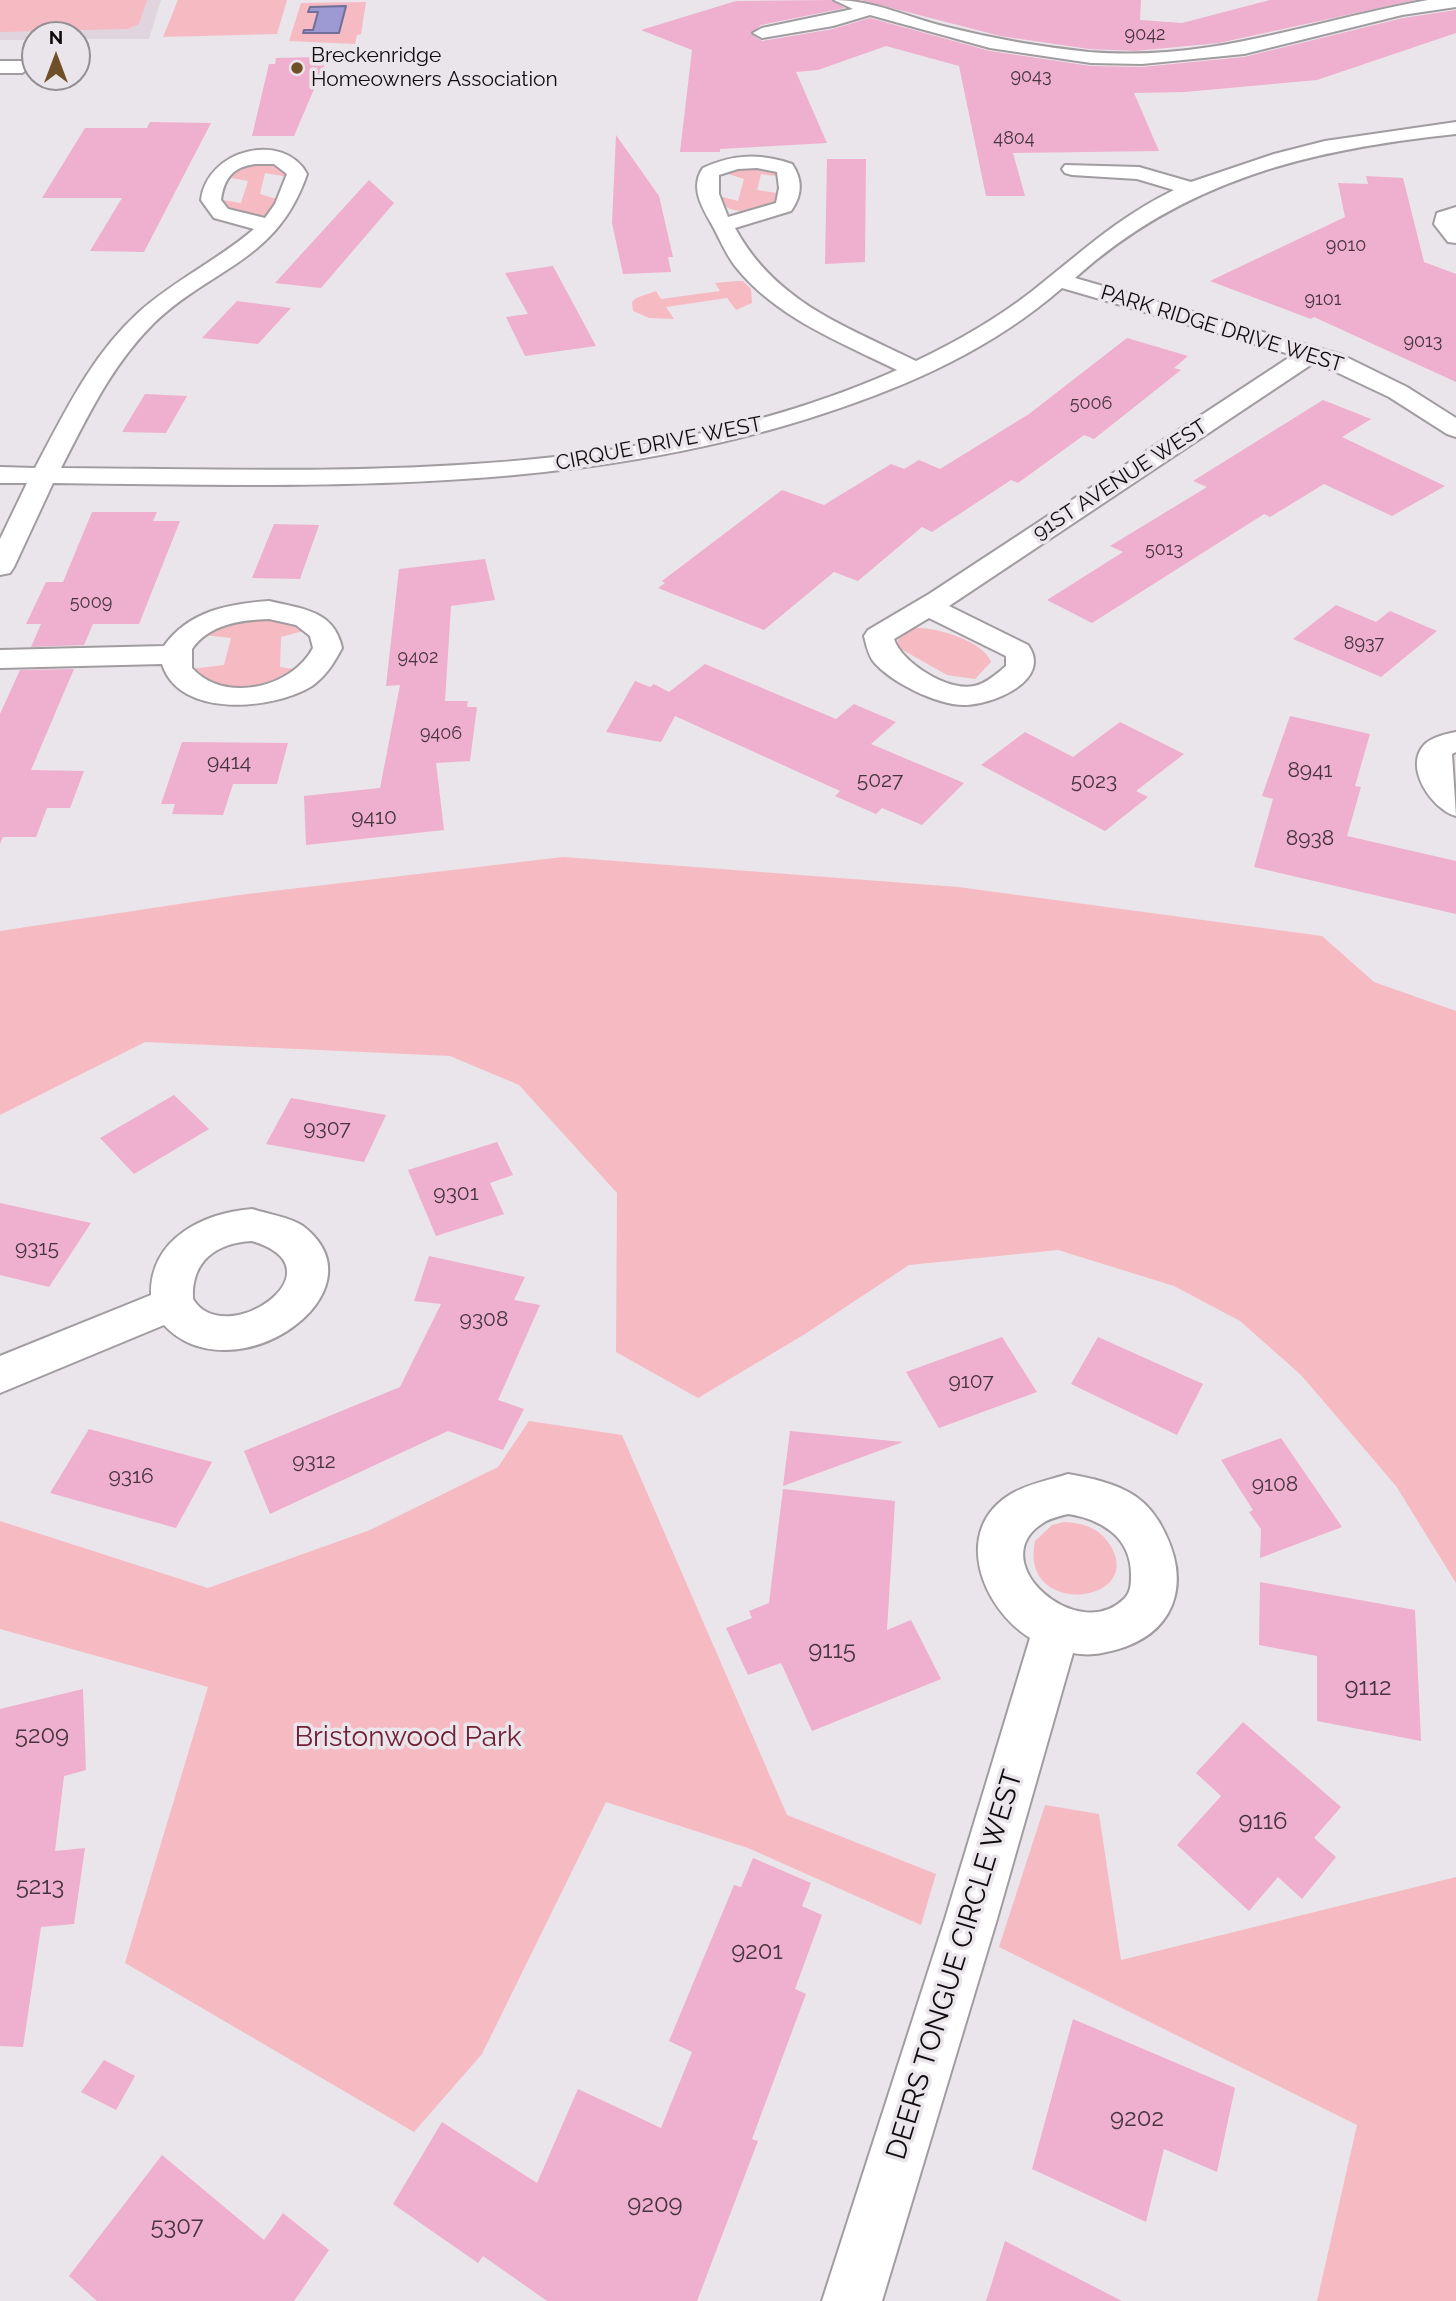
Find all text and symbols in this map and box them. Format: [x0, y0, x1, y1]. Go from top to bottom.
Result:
north arrow [21, 21, 91, 91]
house number: 9042 [1125, 24, 1165, 46]
text: N [49, 26, 63, 48]
place label: Breckenridge Homeowners Association [311, 43, 558, 93]
marker: Breckenridge Homeowners Association [289, 60, 305, 76]
house number: 9043 [1010, 66, 1052, 88]
house number: 4804 [993, 128, 1035, 150]
house number: 9010 [1326, 235, 1366, 257]
street label: PARK RIDGE DRIVE WEST [1098, 280, 1346, 378]
house number: 9101 [1305, 289, 1341, 311]
house number: 9013 [1404, 331, 1442, 353]
house number: 5006 [1070, 393, 1112, 415]
street label: CIRQUE DRIVE WEST [554, 412, 764, 476]
street label: 91ST AVENUE WEST [1028, 414, 1212, 546]
house number: 5013 [1145, 539, 1183, 561]
house number: 5009 [70, 592, 112, 614]
house number: 8937 [1344, 633, 1384, 655]
house number: 9402 [398, 647, 438, 669]
house number: 9406 [420, 723, 462, 745]
house number: 9414 [207, 750, 251, 776]
house number: 8941 [1287, 758, 1333, 784]
house number: 5027 [857, 768, 903, 794]
house number: 5023 [1071, 769, 1117, 795]
house number: 9410 [351, 805, 397, 831]
house number: 8938 [1286, 826, 1334, 852]
house number: 9307 [303, 1116, 351, 1142]
house number: 9301 [433, 1181, 479, 1207]
house number: 9315 [15, 1236, 59, 1262]
house number: 9308 [460, 1307, 508, 1333]
house number: 9107 [948, 1369, 994, 1395]
house number: 9312 [292, 1449, 336, 1475]
house number: 9316 [108, 1464, 154, 1490]
house number: 9108 [1252, 1472, 1298, 1498]
house number: 9115 [808, 1637, 856, 1665]
house number: 9112 [1344, 1674, 1392, 1702]
park label: Bristonwood Park [294, 1721, 522, 1755]
house number: 5209 [15, 1722, 69, 1750]
street label: DEERS TONGUE CIRCLE WEST [880, 1766, 1030, 2164]
house number: 9116 [1238, 1808, 1288, 1836]
house number: 5213 [16, 1873, 64, 1901]
house number: 9201 [731, 1938, 783, 1966]
house number: 9202 [1110, 2105, 1164, 2133]
house number: 9209 [627, 2191, 683, 2219]
house number: 5307 [150, 2213, 204, 2241]

